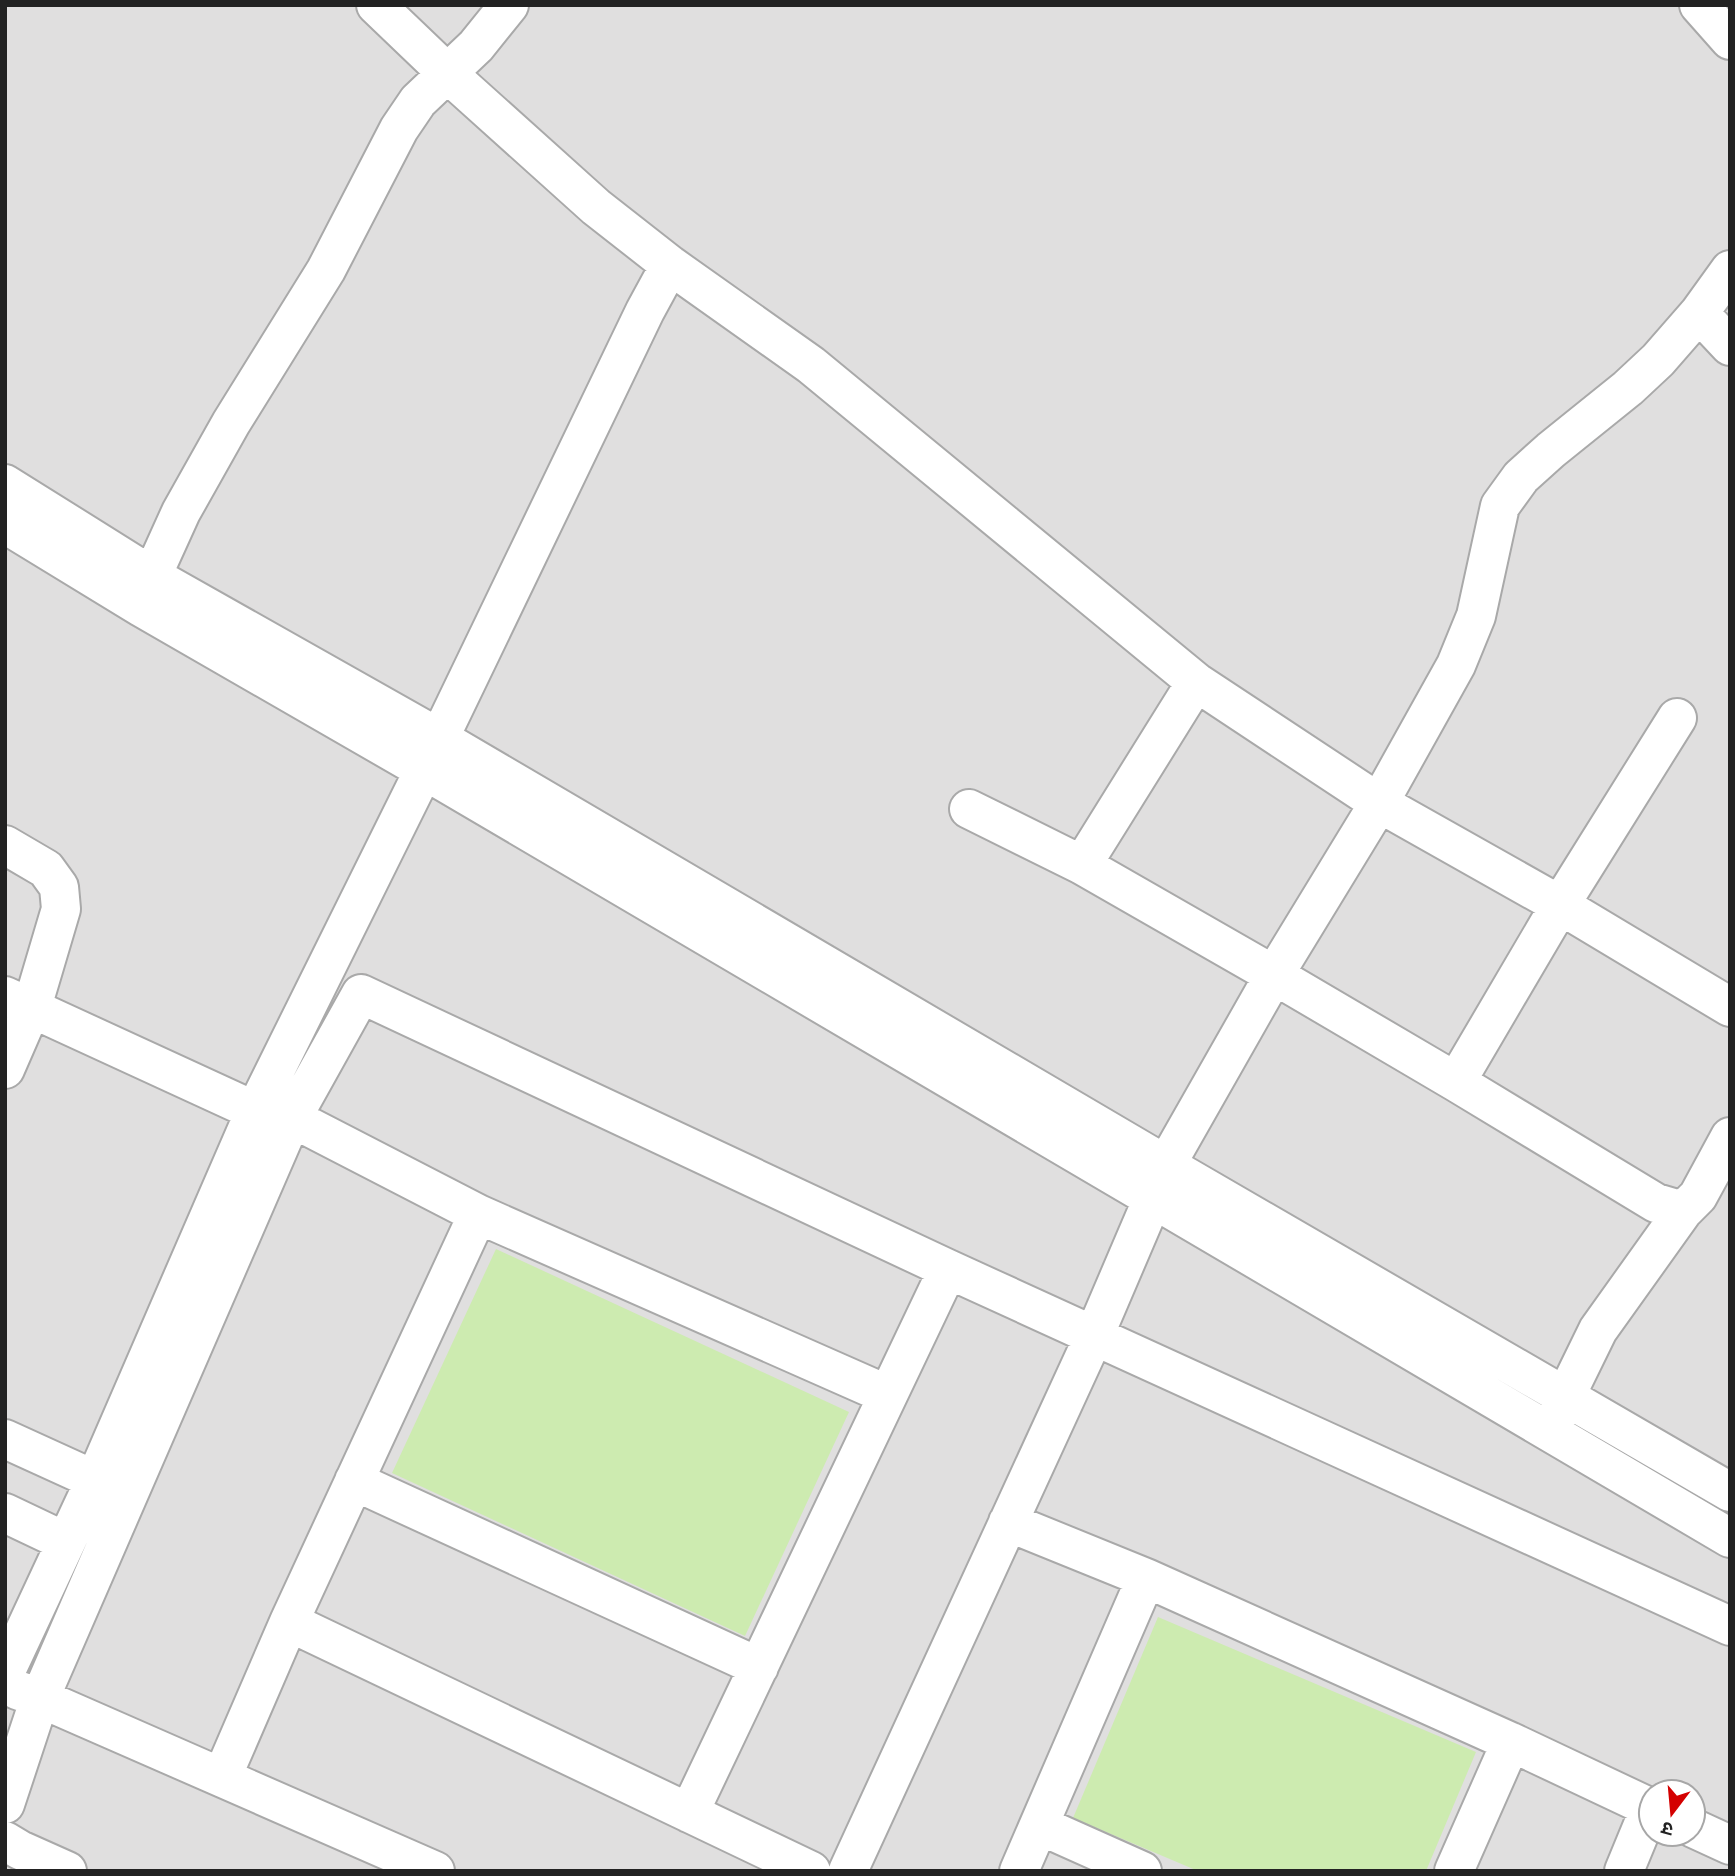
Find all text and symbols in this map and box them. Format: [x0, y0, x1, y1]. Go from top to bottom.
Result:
north arrow [1637, 1778, 1707, 1848]
text: उ [1658, 1817, 1676, 1842]

